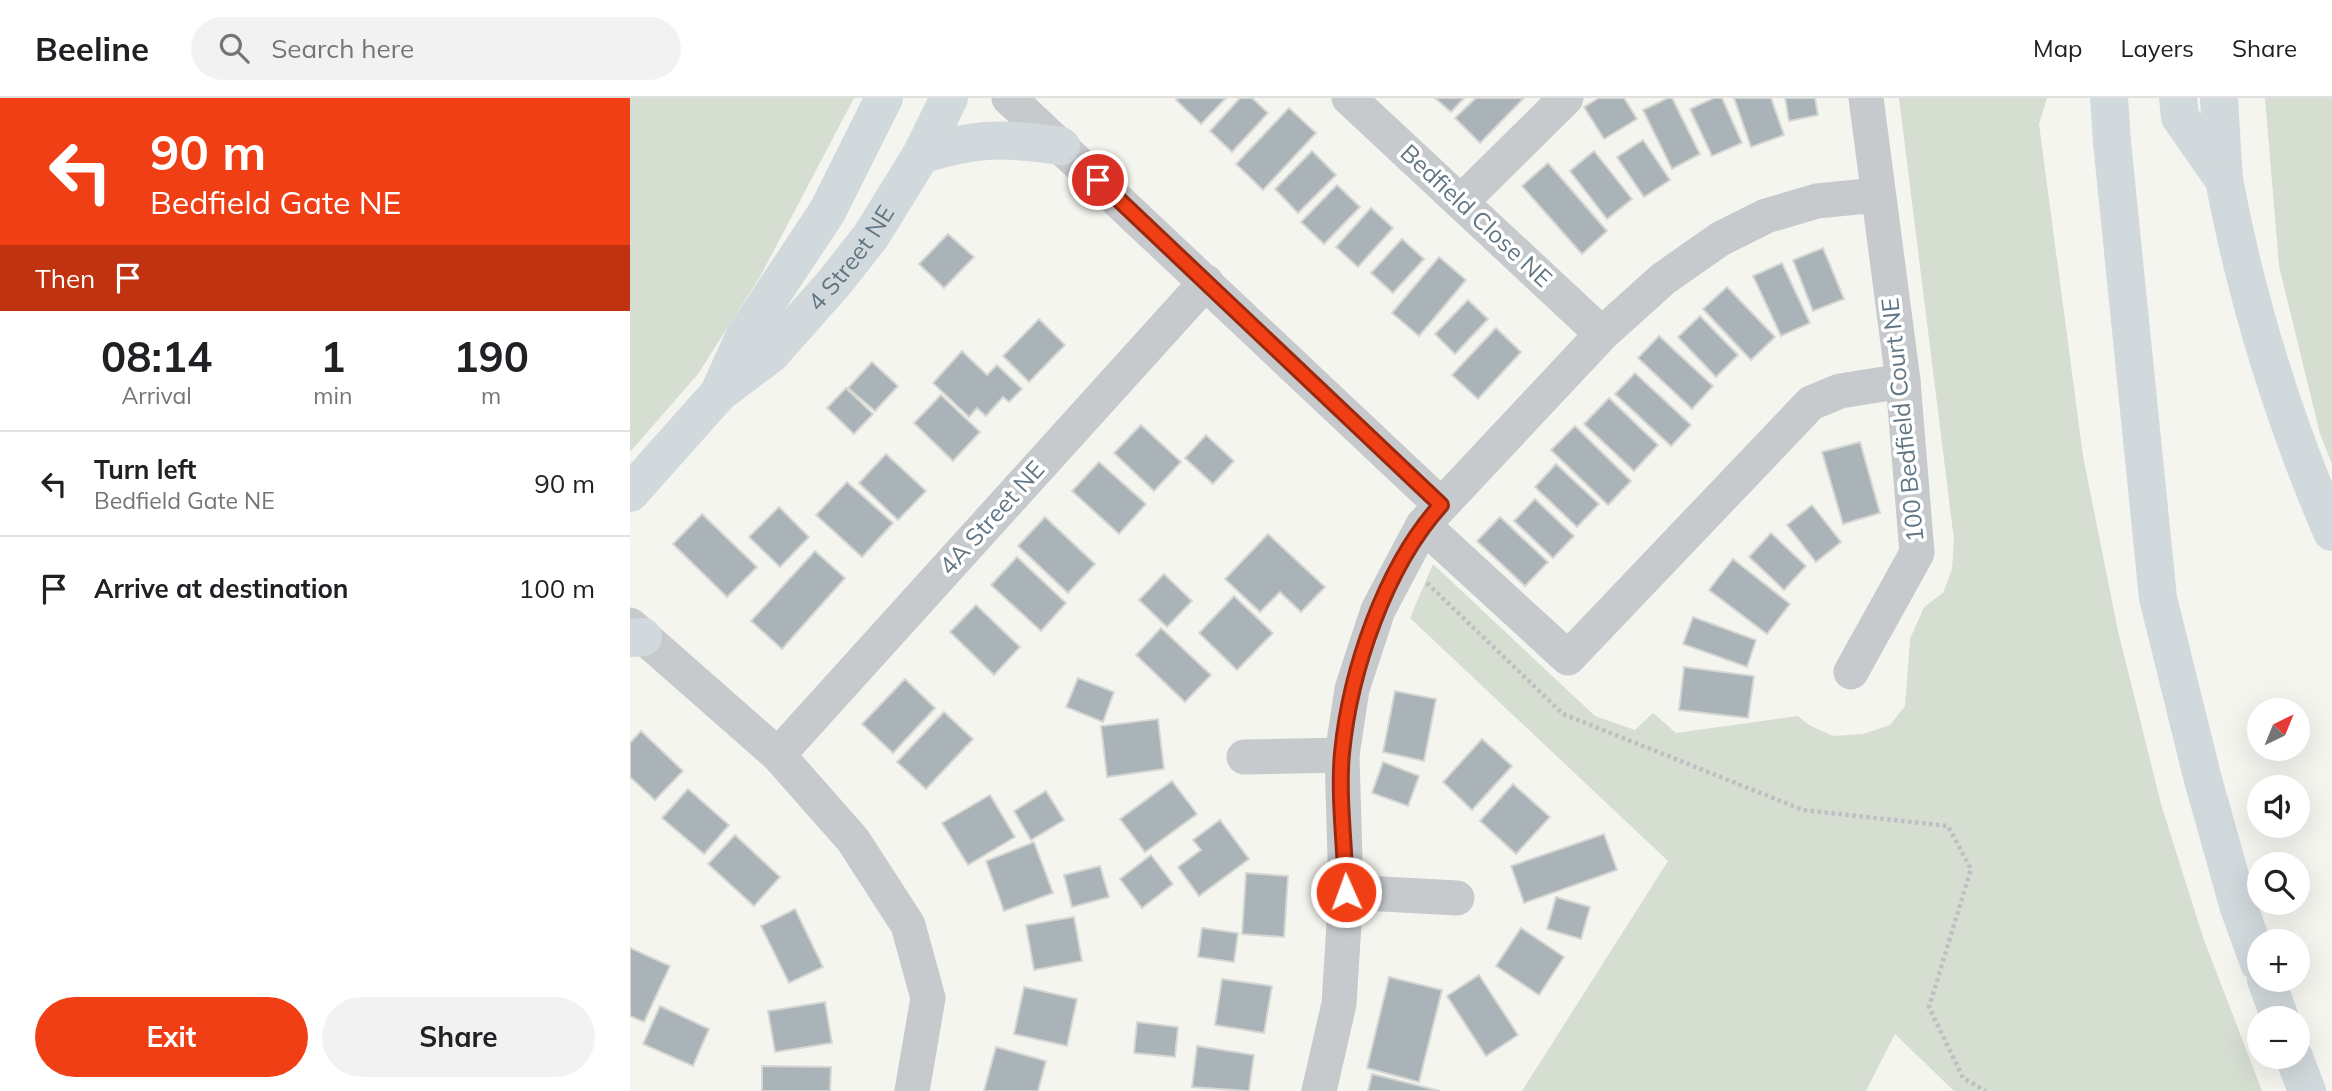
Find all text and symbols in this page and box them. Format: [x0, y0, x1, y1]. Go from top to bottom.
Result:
search box [191, 17, 681, 80]
text: Beeline [35, 28, 149, 69]
icon: search [215, 29, 253, 67]
text: Search here [271, 32, 414, 65]
text: Map [2033, 33, 2082, 63]
text: Layers [2120, 33, 2194, 63]
text: Share [2232, 33, 2297, 63]
text: 90 m [150, 121, 266, 182]
icon: left [35, 126, 126, 217]
street label: Bedfield Close NE [1395, 137, 1559, 293]
pin [1068, 150, 1128, 210]
icon: arrive [1079, 161, 1117, 199]
text: Bedfield Gate NE [150, 182, 401, 222]
street label: 4 Street NE [800, 199, 900, 317]
icon: arrive [109, 259, 147, 297]
text: Then [35, 262, 95, 295]
street label: 100 Bedfield Court NE [1874, 296, 1930, 544]
text: 08:14 [101, 330, 212, 383]
text: 1 [320, 330, 345, 383]
text: 190 [453, 330, 529, 383]
text: Arrival [121, 381, 192, 410]
text: min [313, 381, 352, 410]
text: m [481, 381, 501, 410]
text: Turn left [94, 453, 196, 486]
street label: 4A Street NE [932, 454, 1050, 580]
icon: left [35, 465, 73, 503]
text: 90 m [534, 467, 595, 500]
text: Bedfield Gate NE [94, 486, 275, 515]
icon: arrive [35, 570, 73, 608]
text: Arrive at destination [94, 572, 349, 605]
text: 100 m [519, 572, 595, 605]
north arrow [2247, 698, 2310, 761]
map controls [2247, 698, 2310, 1069]
button: sound [2247, 775, 2310, 838]
button: search [2247, 852, 2310, 915]
position arrow [1309, 855, 1383, 929]
button: + [2247, 929, 2310, 992]
button: Exit [35, 997, 308, 1077]
button: Share [322, 997, 595, 1077]
button: − [2247, 1006, 2310, 1069]

